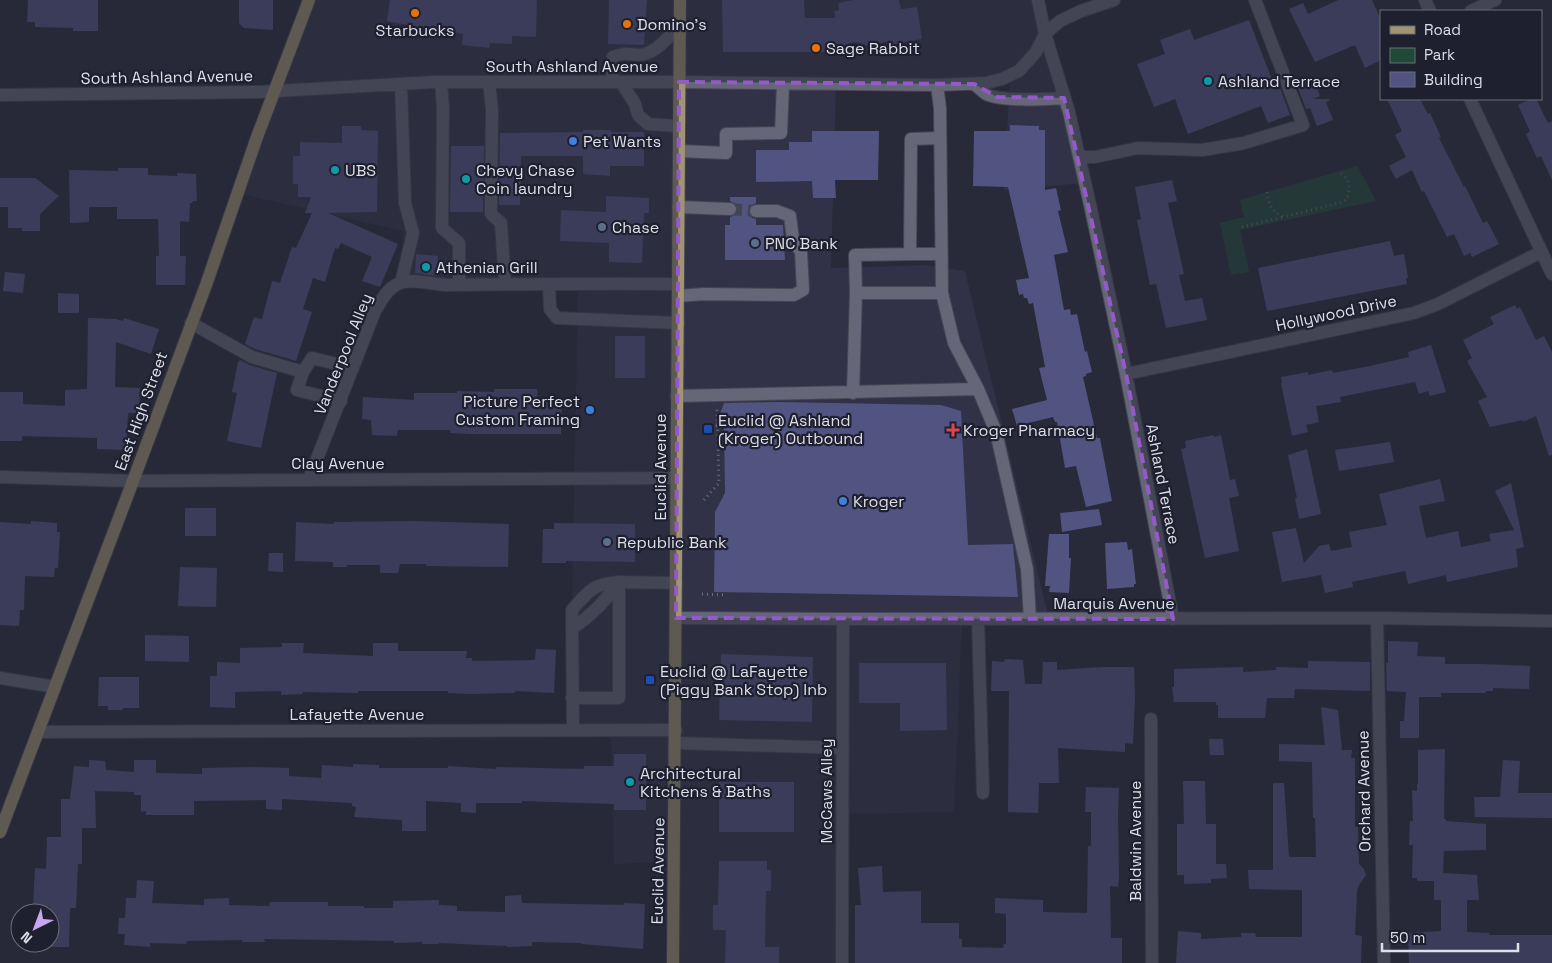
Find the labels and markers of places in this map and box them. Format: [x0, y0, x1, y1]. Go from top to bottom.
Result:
marker: Starbucks [409, 7, 421, 19]
place label: Domino's [637, 14, 707, 35]
marker: Domino's [621, 18, 633, 30]
place label: Starbucks [376, 20, 454, 41]
place label: Sage Rabbit [826, 38, 920, 59]
marker: Sage Rabbit [810, 42, 822, 54]
place label: Ashland Terrace [1218, 71, 1340, 92]
marker: Ashland Terrace [1202, 75, 1214, 87]
place label: Pet Wants [583, 131, 661, 152]
marker: Pet Wants [567, 135, 579, 147]
place label: UBS [345, 160, 376, 181]
place label: Chevy Chase Coin laundry [476, 160, 575, 199]
marker: UBS [329, 164, 341, 176]
marker: Chevy Chase Coin laundry [460, 173, 472, 185]
place label: Chase [612, 217, 659, 238]
marker: Chase [596, 221, 608, 233]
place label: PNC Bank [765, 233, 838, 254]
marker: PNC Bank [749, 237, 761, 249]
place label: Athenian Grill [436, 257, 538, 278]
marker: Athenian Grill [420, 261, 432, 273]
place label: Picture Perfect Custom Framing [455, 391, 580, 430]
marker: Picture Perfect Custom Framing [584, 404, 596, 416]
place label: Euclid @ Ashland (Kroger) Outbound [718, 410, 863, 449]
place label: Kroger Pharmacy [963, 420, 1095, 441]
marker: Euclid @ Ashland (Kroger) Outbound [702, 423, 714, 435]
marker: Kroger Pharmacy [947, 424, 959, 436]
place label: Kroger [853, 491, 904, 512]
marker: Kroger [837, 495, 849, 507]
place label: Republic Bank [617, 532, 727, 553]
marker: Republic Bank [601, 536, 613, 548]
place label: Euclid @ LaFayette (Piggy Bank Stop) Inb [660, 661, 827, 700]
marker: Euclid @ LaFayette (Piggy Bank Stop) Inb [644, 674, 656, 686]
place label: Architectural Kitchens & Baths [640, 763, 771, 802]
marker: Architectural Kitchens & Baths [624, 776, 636, 788]

